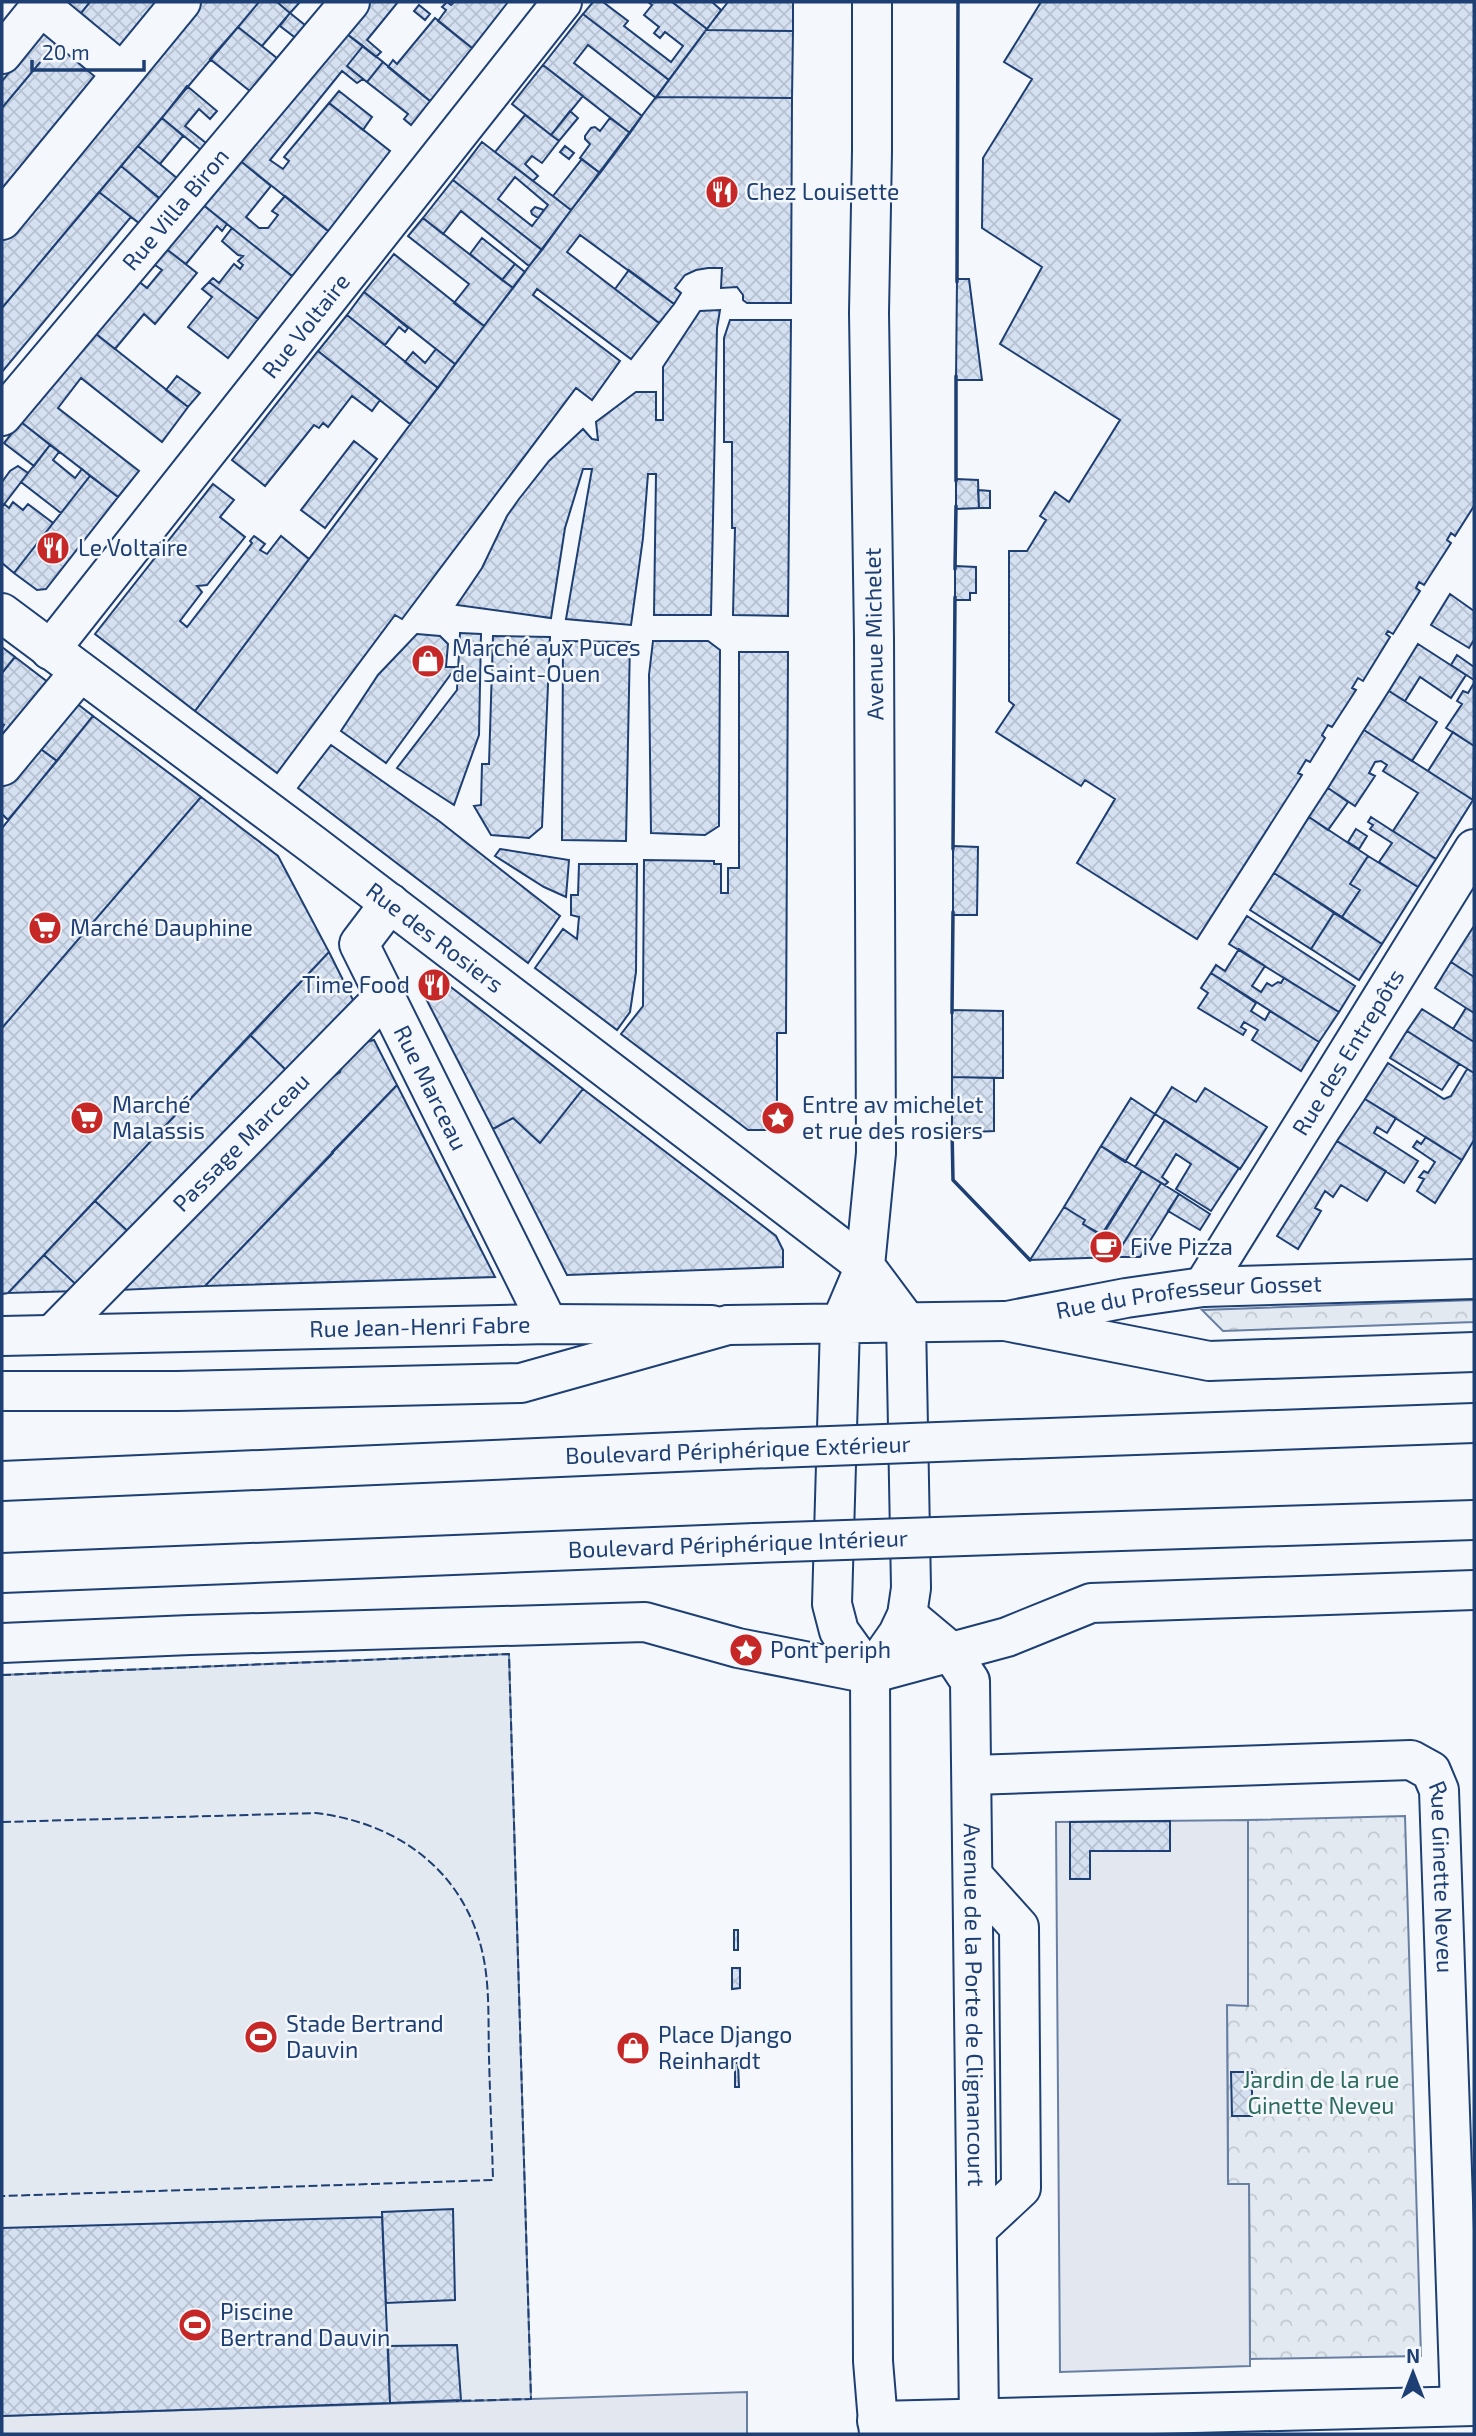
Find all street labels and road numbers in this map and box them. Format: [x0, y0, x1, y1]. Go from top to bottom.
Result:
street label: Rue Villa Biron [116, 142, 234, 275]
street label: Rue Voltaire [255, 267, 355, 383]
street label: Avenue Michelet [857, 547, 889, 721]
street label: Rue des Rosiers [361, 876, 509, 998]
street label: Rue des Entrepôts [1285, 963, 1409, 1140]
street label: Rue Marceau [389, 1020, 474, 1154]
street label: Passage Marceau [166, 1066, 315, 1217]
street label: Rue du Professeur Gosset [1053, 1268, 1322, 1324]
street label: Rue Jean-Henri Fabre [309, 1309, 531, 1342]
street label: Boulevard Périphérique Extérieur [565, 1429, 911, 1469]
street label: Boulevard Périphérique Intérieur [568, 1523, 908, 1563]
street label: Rue Ginette Neveu [1424, 1776, 1460, 1974]
street label: Avenue de la Porte de Clignancourt [959, 1823, 991, 2187]

